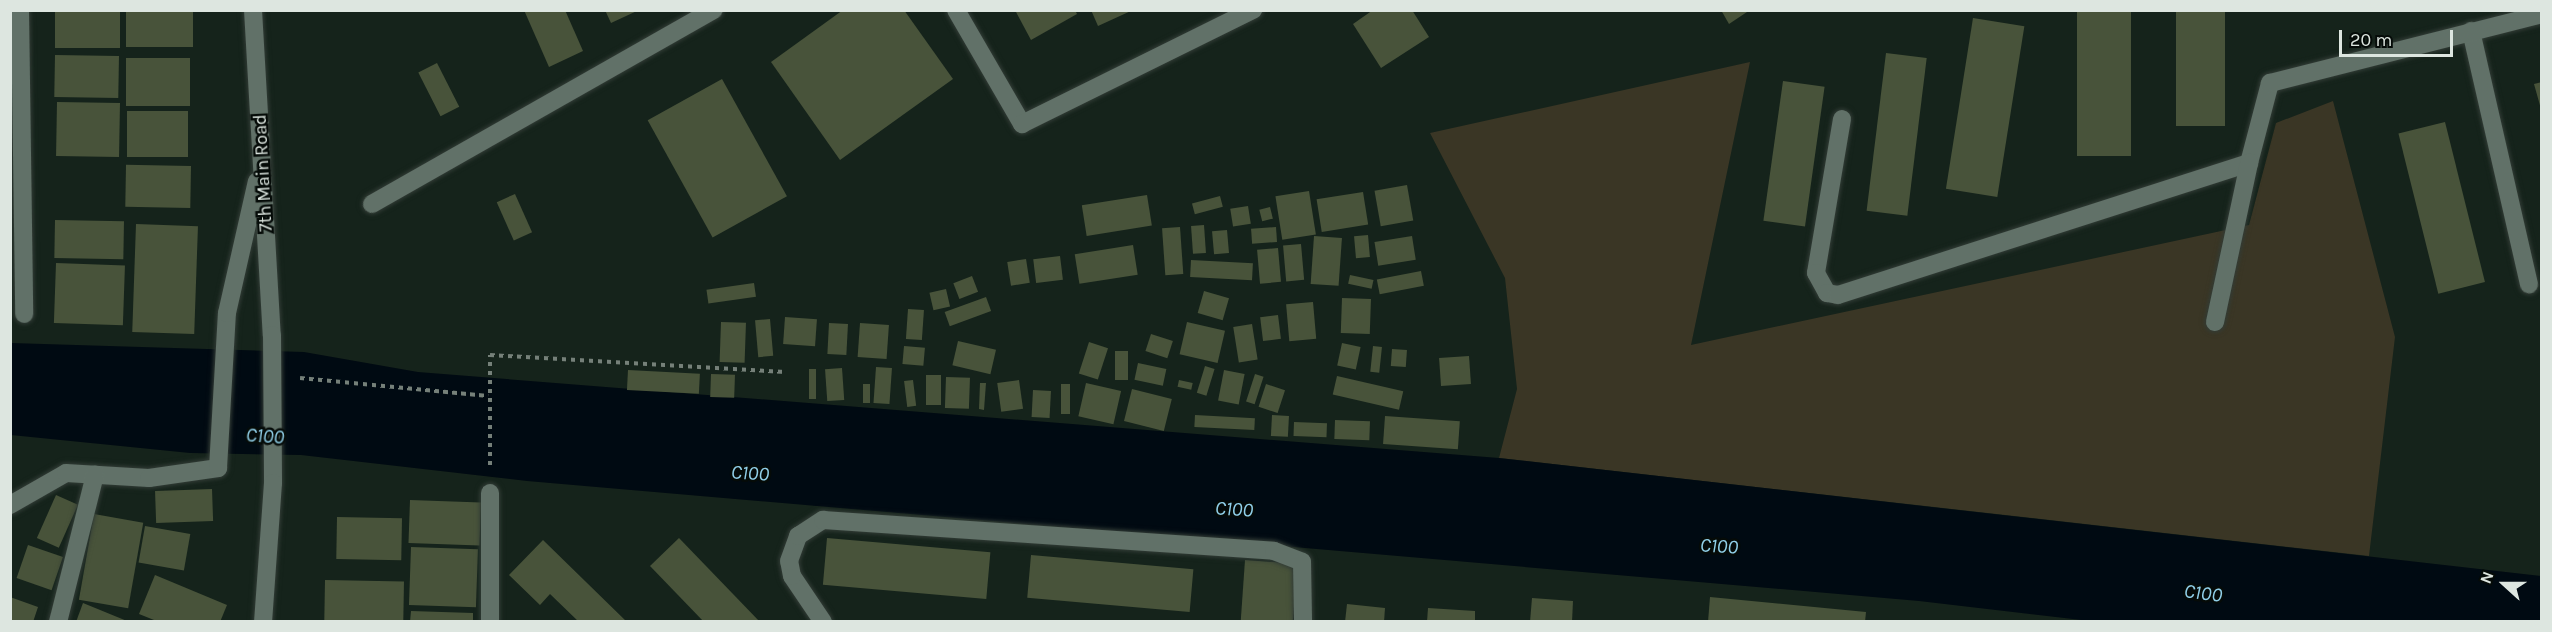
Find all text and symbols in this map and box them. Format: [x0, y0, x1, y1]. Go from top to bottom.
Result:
scale bar [2342, 18, 2456, 56]
text: 20 m [2350, 29, 2392, 51]
street label: 7th Main Road [249, 114, 277, 232]
water label: C100 [245, 423, 285, 449]
water label: C100 [730, 460, 770, 486]
water label: C100 [1214, 496, 1254, 522]
water label: C100 [1699, 533, 1739, 559]
north arrow [2474, 554, 2534, 614]
text: N [2476, 569, 2498, 586]
water label: C100 [2182, 579, 2224, 607]

